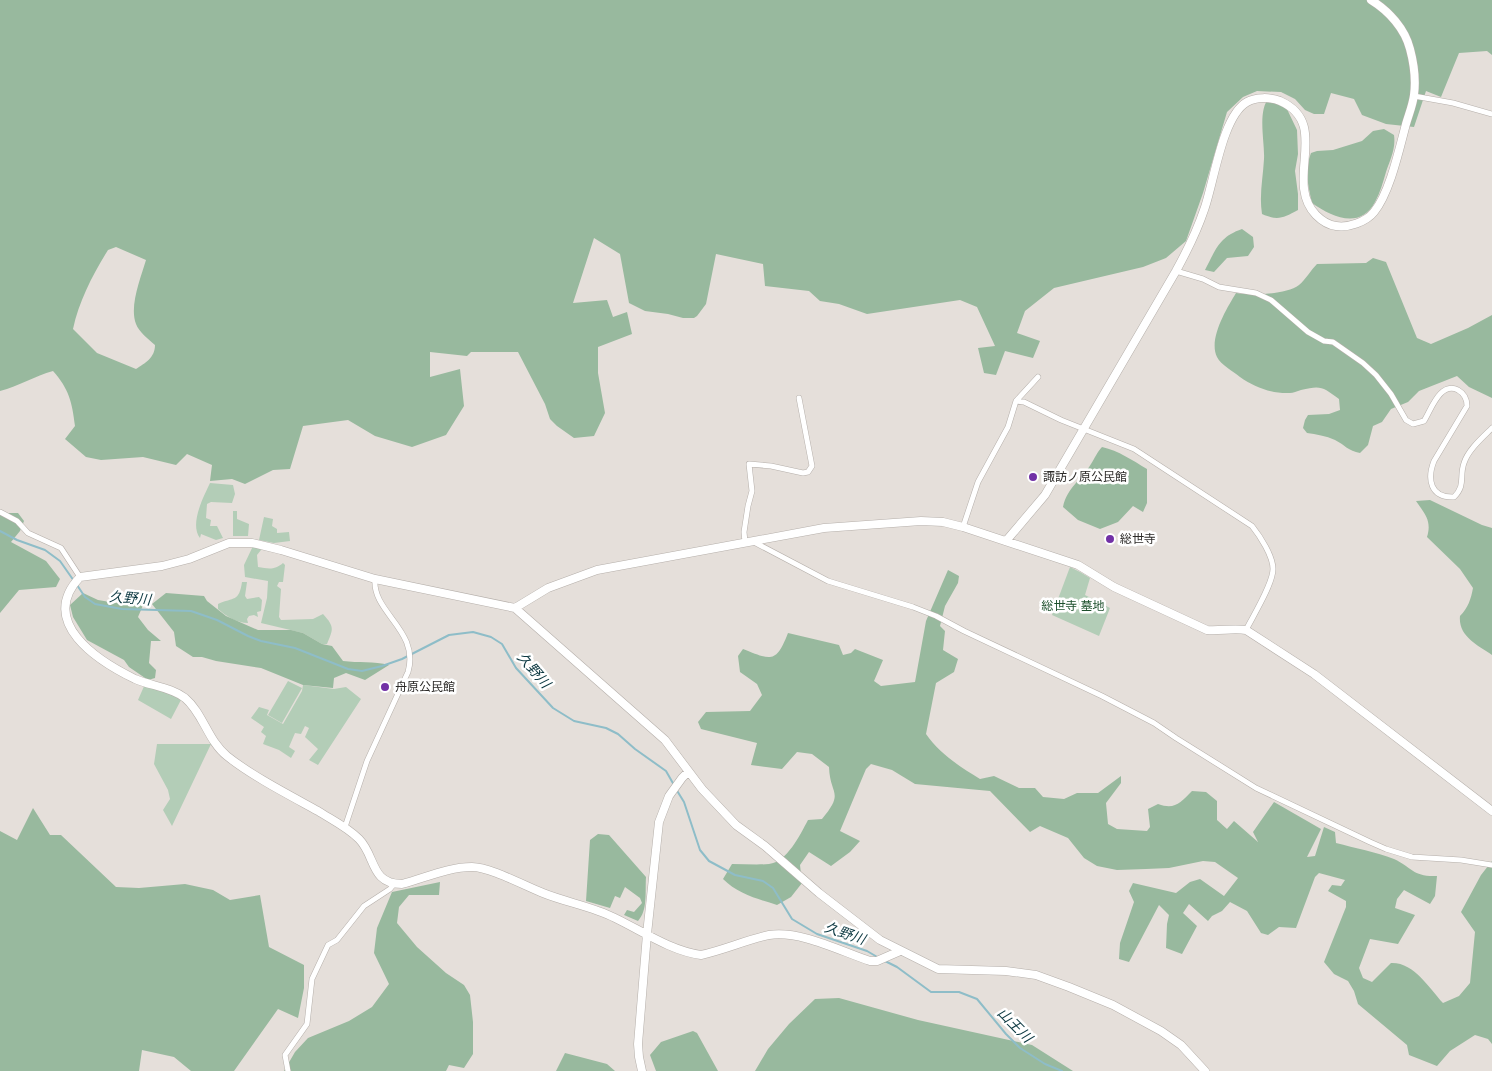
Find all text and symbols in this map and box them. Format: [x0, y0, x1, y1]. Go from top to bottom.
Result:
place label: 諏訪ノ原公民館 [1043, 470, 1127, 484]
marker: 諏訪ノ原公民館 [1027, 471, 1039, 483]
place label: 総世寺 [1120, 532, 1156, 546]
marker: 総世寺 [1104, 533, 1116, 545]
water label: 久野川 [108, 588, 154, 609]
park label: 総世寺 墓地 [1042, 599, 1104, 613]
water label: 久野川 [513, 649, 555, 693]
place label: 舟原公民館 [395, 680, 455, 694]
marker: 舟原公民館 [379, 681, 391, 693]
water label: 久野川 [822, 919, 869, 949]
water label: 山王川 [994, 1004, 1037, 1048]

